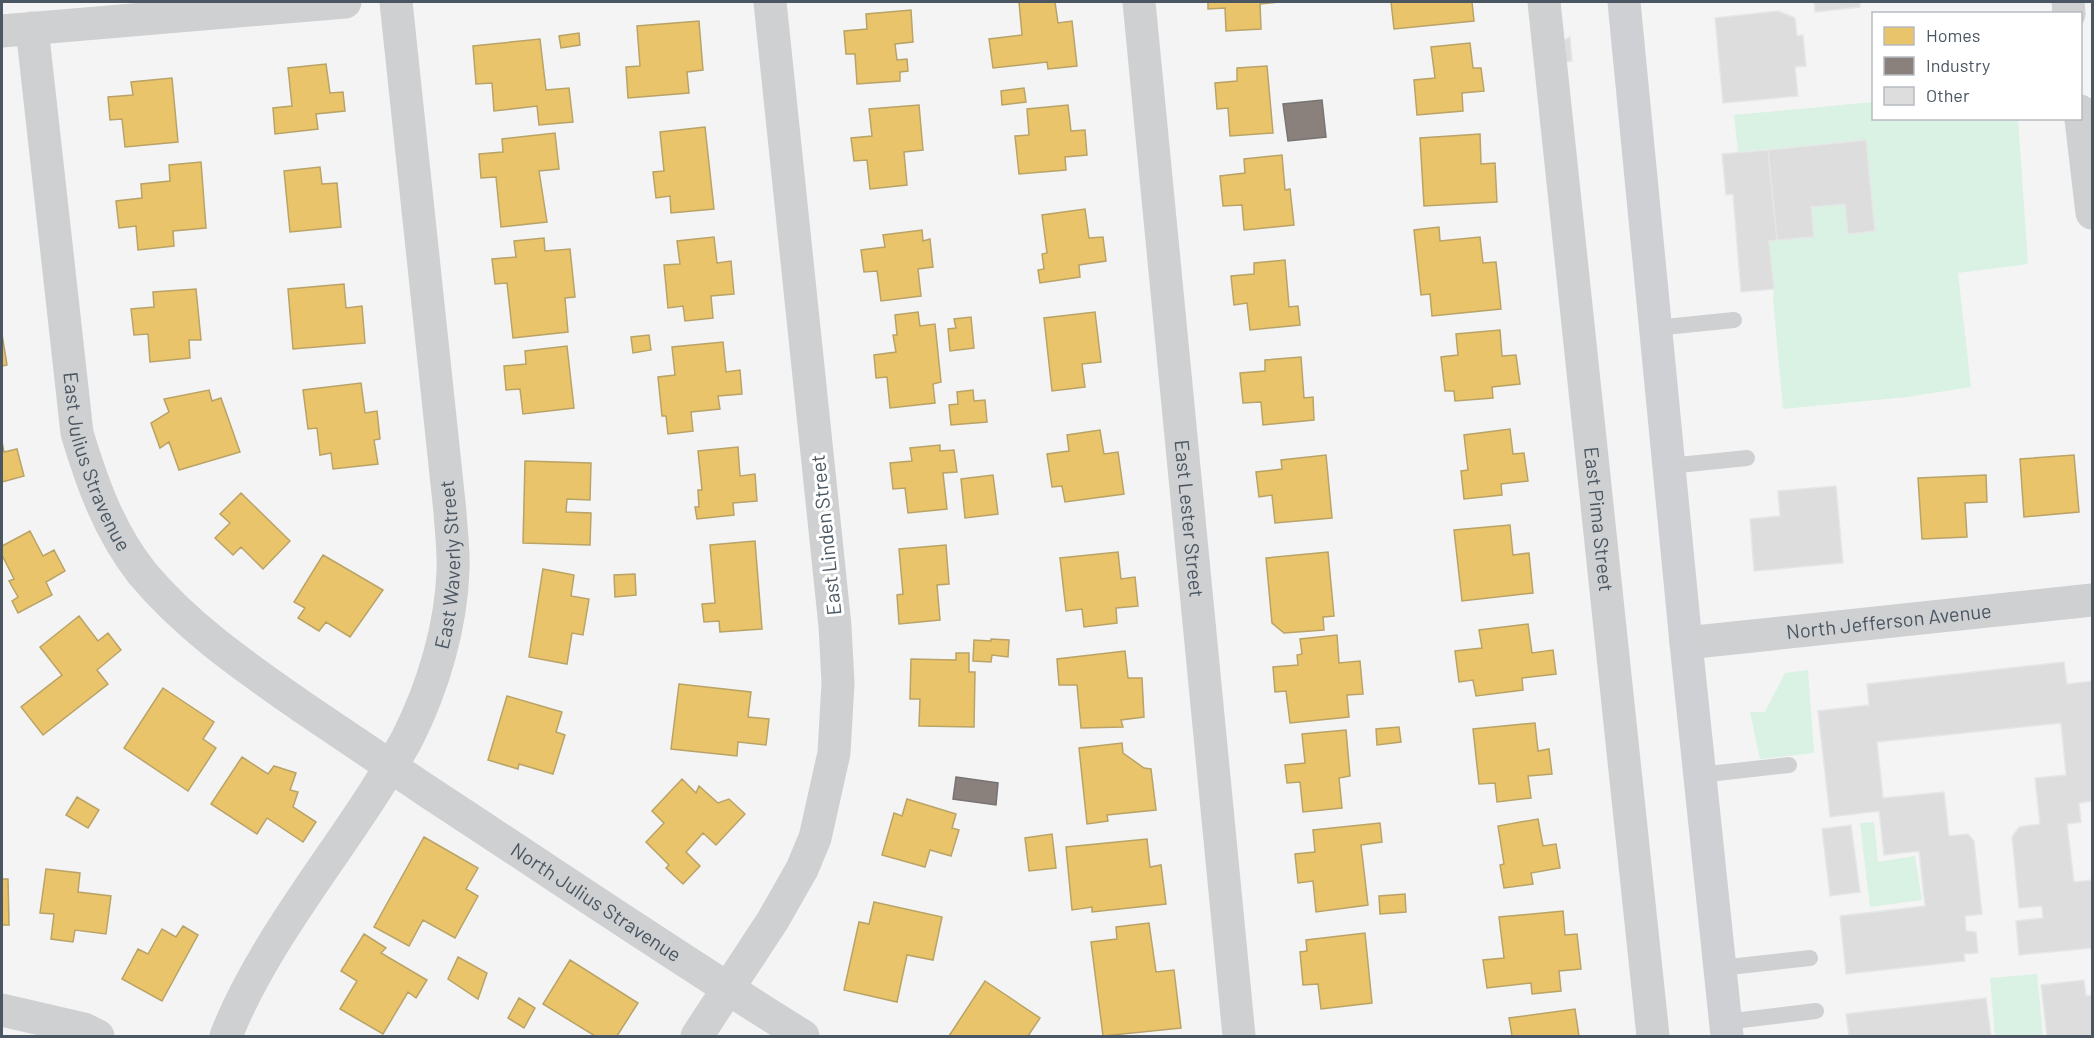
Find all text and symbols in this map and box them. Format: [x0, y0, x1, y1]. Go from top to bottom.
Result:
legend [1872, 12, 2082, 120]
text: Homes [1926, 24, 1980, 46]
text: Industry [1926, 54, 1990, 76]
text: Other [1926, 84, 1970, 106]
street label: East Julius Stravenue [59, 370, 137, 555]
street label: East Lester Street [1170, 439, 1210, 598]
street label: East Pima Street [1580, 445, 1619, 593]
street label: East Linden Street [805, 454, 845, 617]
street label: East Waverly Street [429, 479, 464, 651]
street label: North Jefferson Avenue [1785, 598, 1993, 643]
street label: North Julius Stravenue [507, 837, 686, 966]

